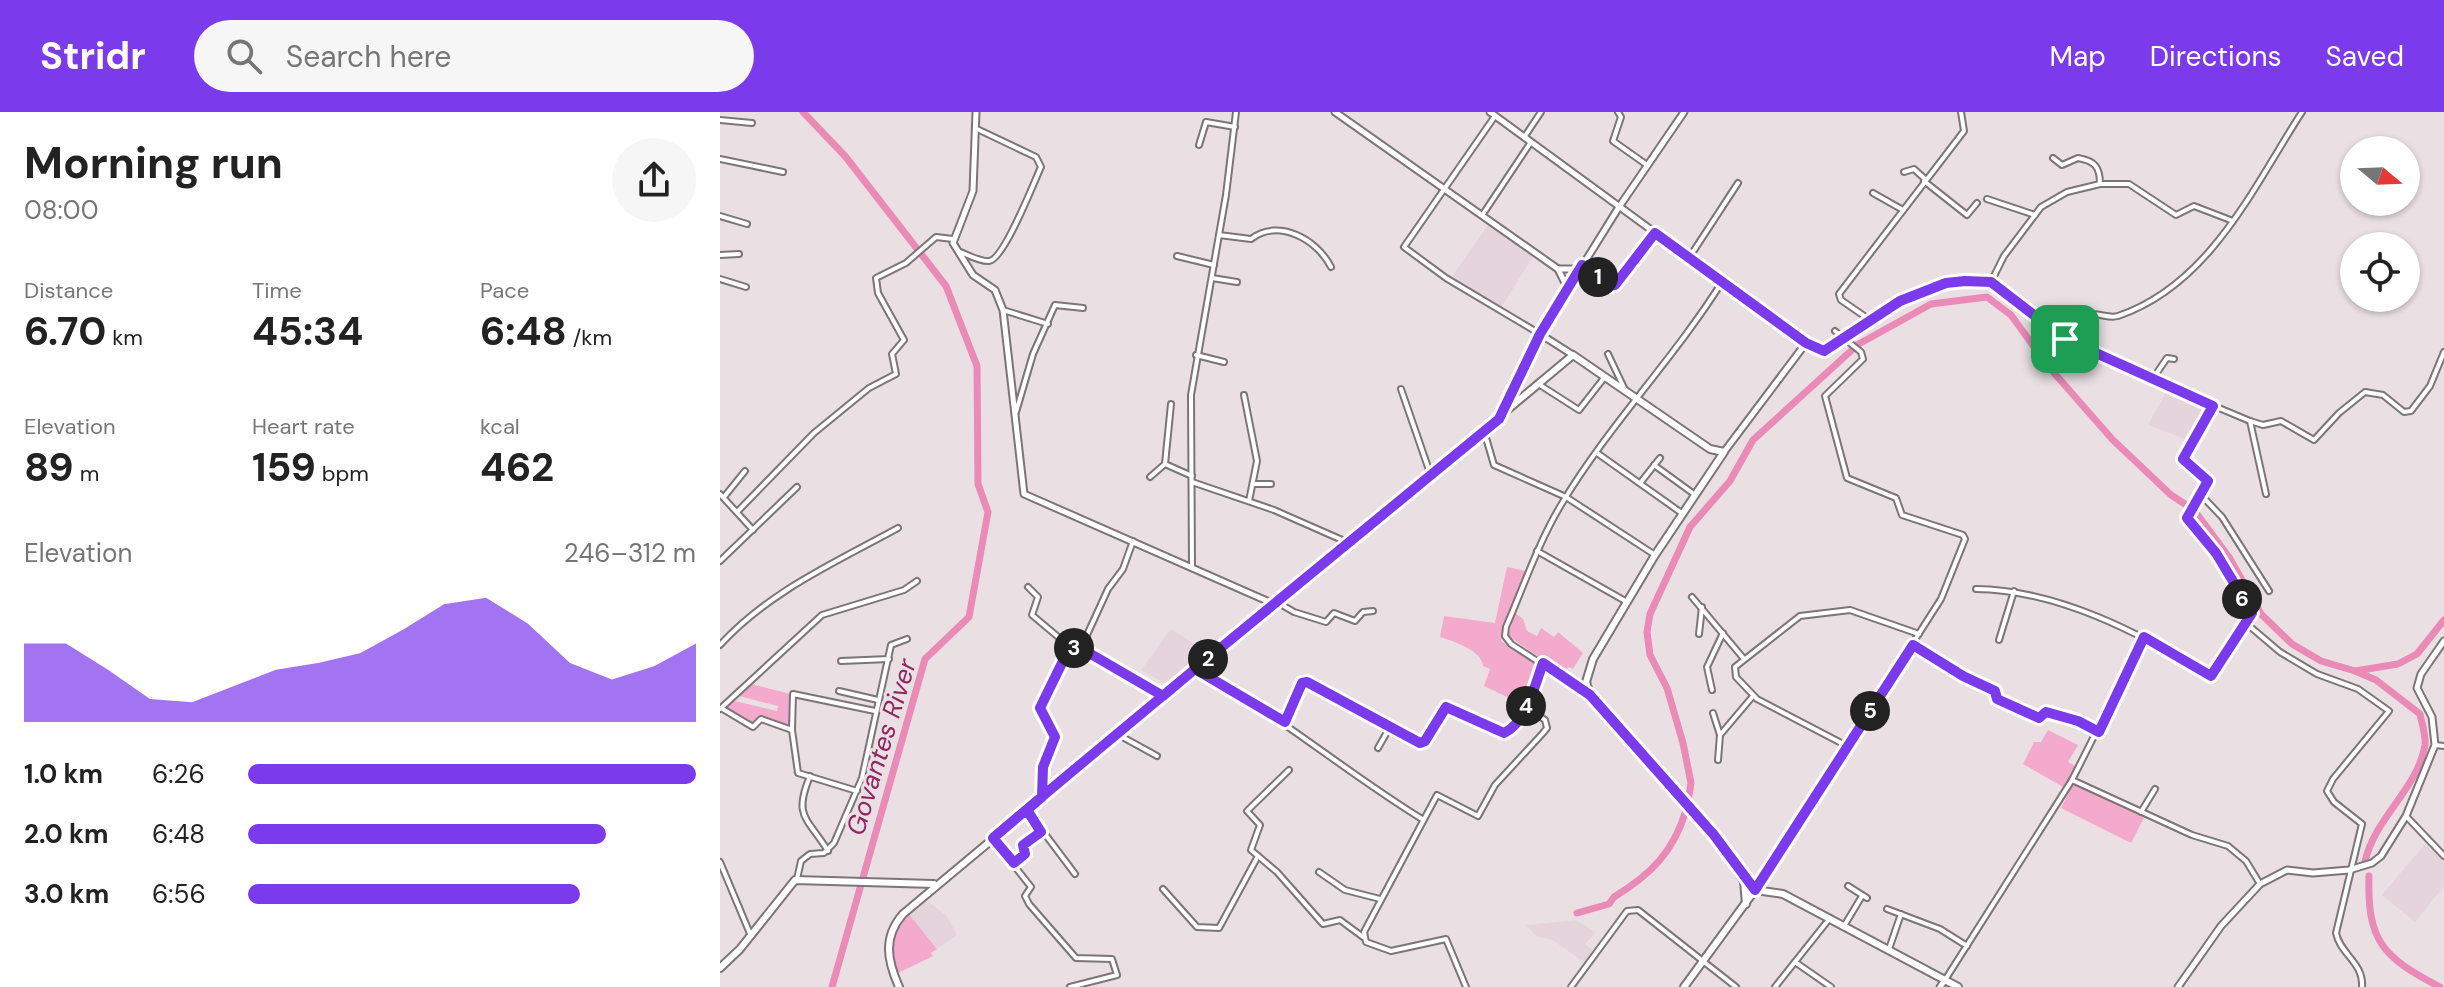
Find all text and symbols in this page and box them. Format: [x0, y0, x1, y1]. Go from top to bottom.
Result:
search box [194, 20, 754, 92]
text: Stridr [40, 31, 146, 81]
icon: search [222, 34, 266, 78]
text: Search here [286, 37, 451, 76]
text: Map [2049, 38, 2106, 75]
text: Directions [2150, 38, 2282, 75]
text: Saved [2326, 38, 2404, 75]
text: Morning run [24, 134, 283, 192]
north arrow [2340, 136, 2420, 216]
map controls [2340, 136, 2420, 312]
button: share [612, 138, 696, 222]
text: 08:00 [24, 193, 98, 227]
button: locate [2340, 232, 2420, 312]
pin: 1 [1578, 257, 1618, 297]
text: 1 [1594, 262, 1602, 291]
text: Distance [24, 276, 113, 305]
text: Time [252, 276, 302, 305]
text: Pace [480, 276, 529, 305]
text: 6.70 [24, 305, 106, 357]
text: 45:34 [252, 305, 363, 357]
text: 6:48 [480, 305, 567, 357]
pin [2031, 305, 2099, 373]
icon: arrive [2043, 317, 2087, 361]
text: km [106, 323, 143, 352]
text: /km [567, 323, 612, 352]
text: Elevation [24, 412, 116, 441]
text: Heart rate [252, 412, 355, 441]
text: kcal [480, 412, 520, 441]
text: 89 [24, 441, 74, 493]
text: 159 [252, 441, 316, 493]
text: 462 [480, 441, 554, 493]
text: m [74, 459, 99, 488]
text: bpm [316, 459, 369, 488]
text: Elevation [24, 536, 132, 570]
text: 246–312 m [564, 536, 696, 570]
pin: 6 [2222, 579, 2262, 619]
text: 6 [2235, 584, 2249, 613]
pin: 3 [1054, 628, 1094, 668]
text: 3 [1067, 633, 1081, 662]
pin: 2 [1188, 639, 1228, 679]
text: 2 [1202, 644, 1214, 673]
water label: Govantes River [838, 653, 924, 839]
pin: 4 [1506, 686, 1546, 726]
text: 4 [1519, 691, 1533, 720]
pin: 5 [1850, 691, 1890, 731]
text: 5 [1863, 696, 1877, 725]
text: 1.0 km [24, 757, 103, 791]
text: 6:26 [152, 757, 205, 791]
text: 2.0 km [24, 817, 108, 851]
text: 6:48 [152, 817, 205, 851]
text: 3.0 km [24, 877, 109, 911]
text: 6:56 [152, 877, 206, 911]

